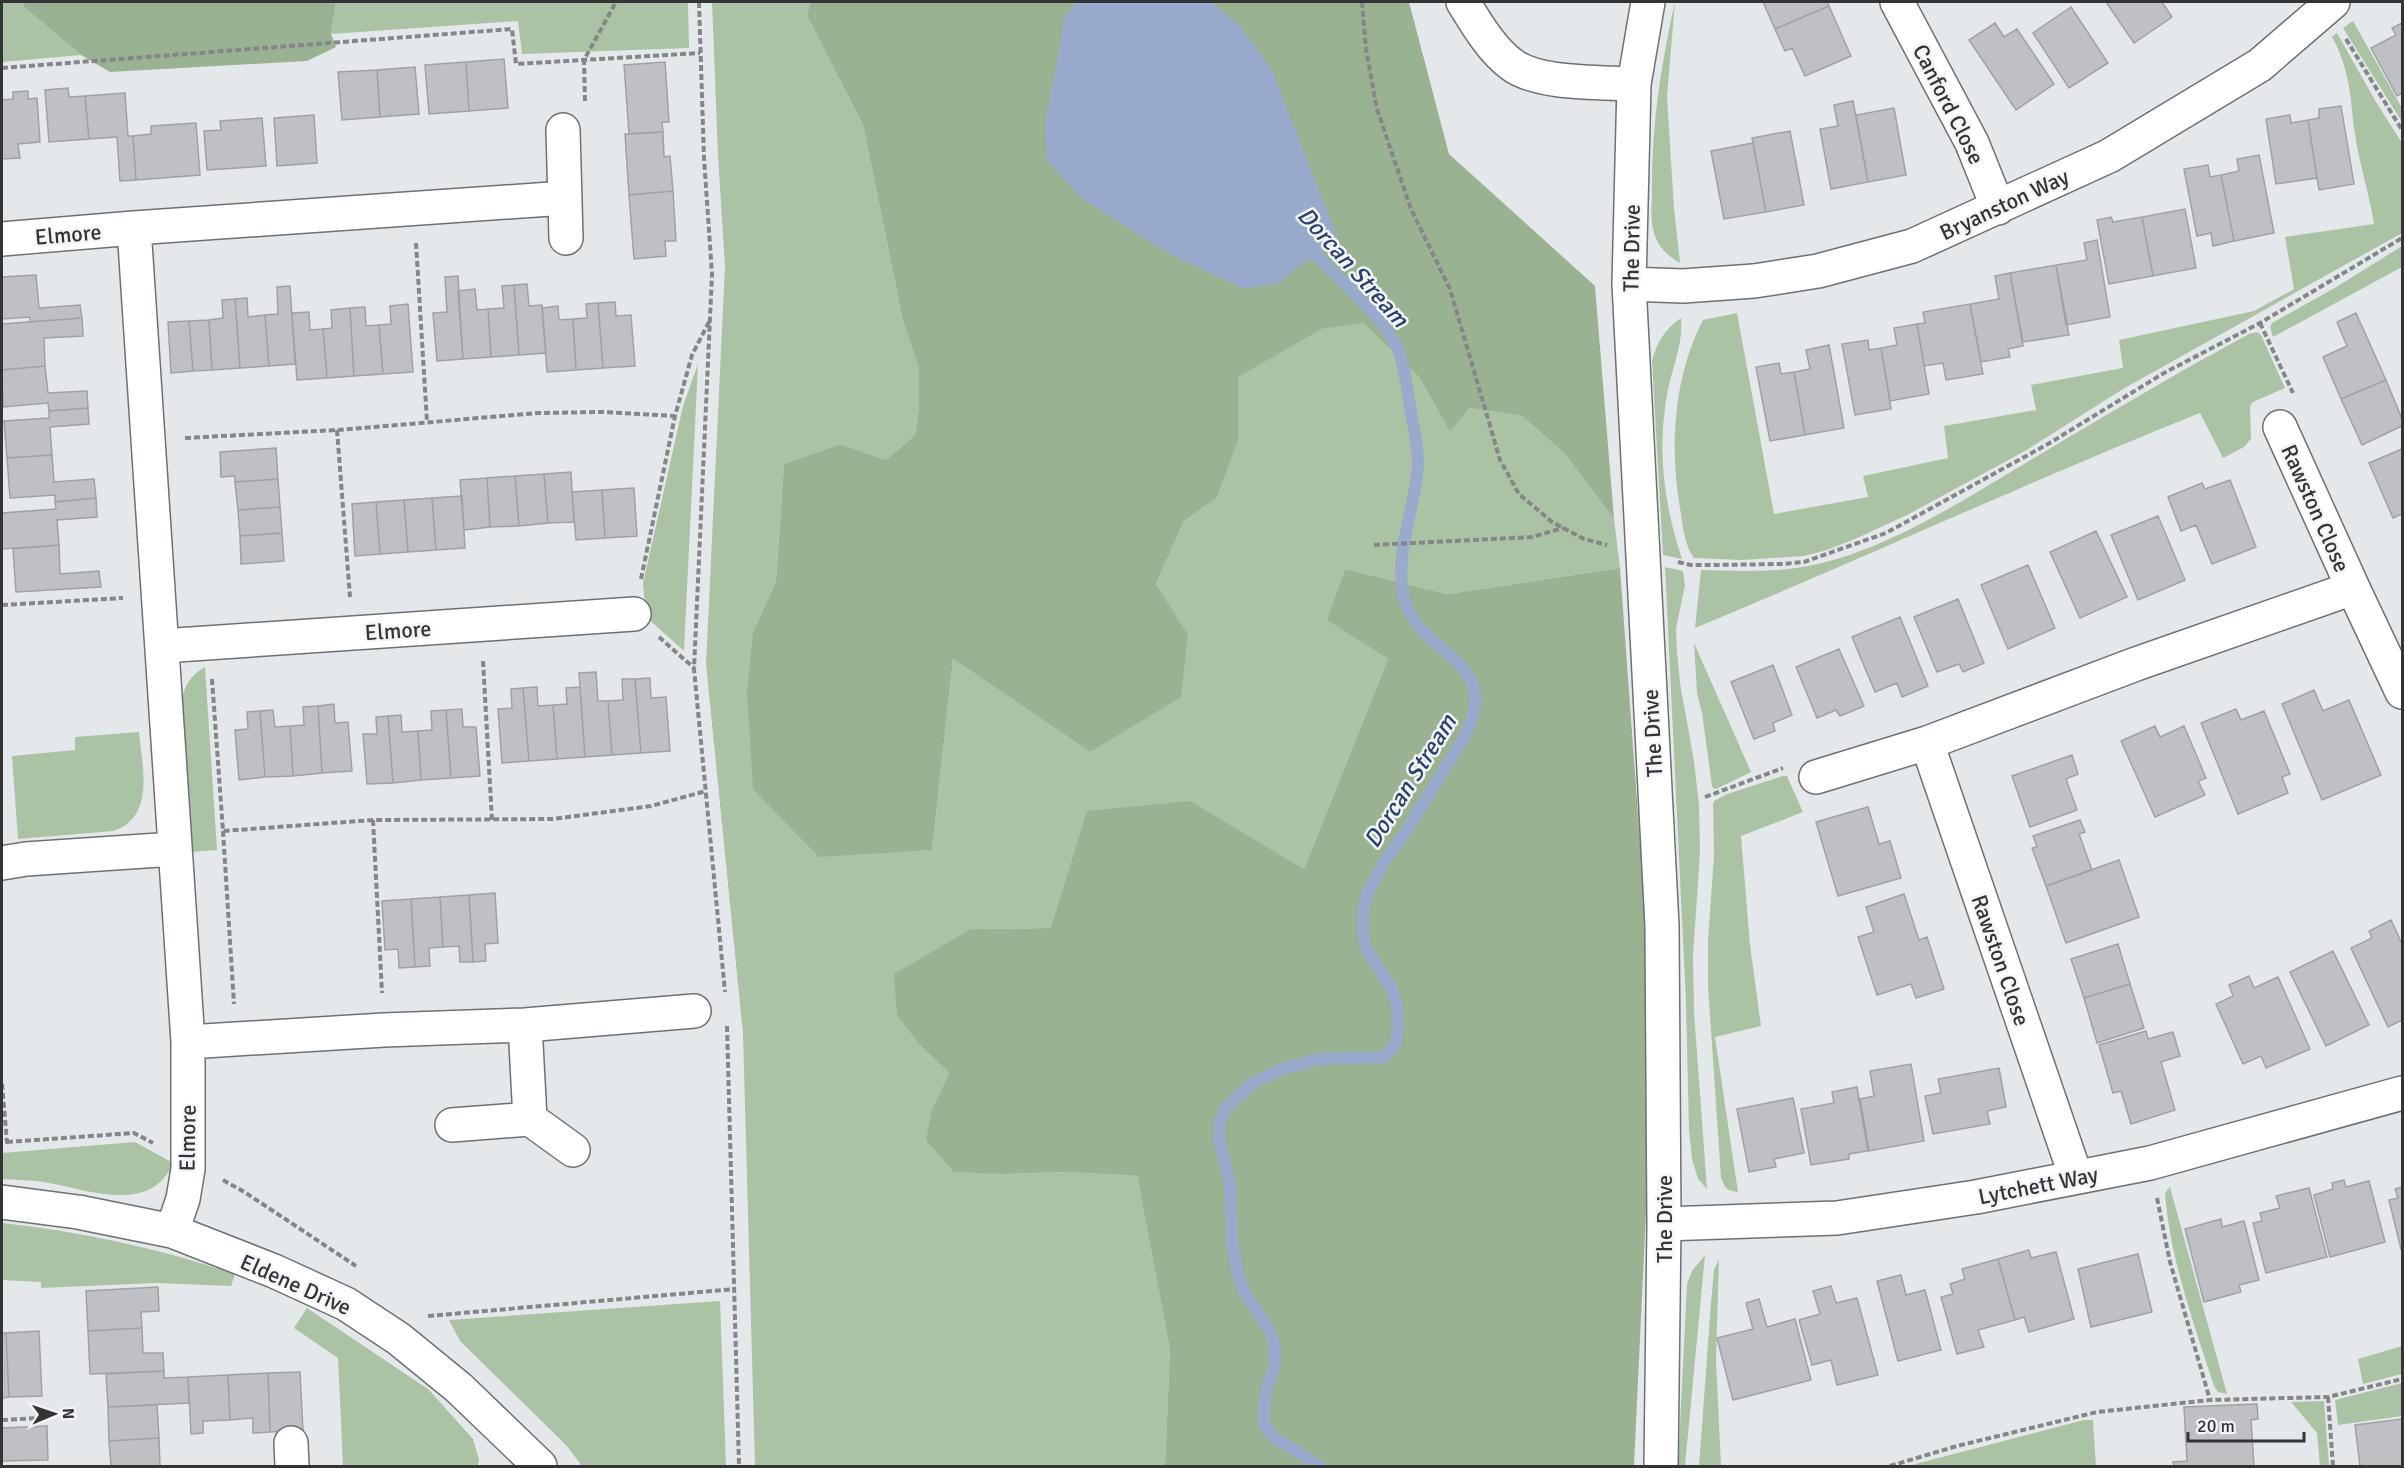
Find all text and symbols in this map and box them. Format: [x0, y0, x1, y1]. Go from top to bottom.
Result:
street label: Canford Close [1907, 40, 1990, 169]
street label: Bryanston Way [1935, 162, 2074, 246]
water label: Dorcan Stream [1291, 201, 1415, 334]
street label: The Drive [1617, 204, 1646, 292]
street label: Elmore [34, 218, 102, 251]
street label: Rawston Close [2275, 440, 2356, 576]
street label: Elmore [364, 615, 432, 646]
street label: The Drive [1637, 688, 1668, 778]
water label: Dorcan Stream [1357, 708, 1463, 853]
street label: Rawston Close [1965, 891, 2036, 1029]
street label: Elmore [173, 1104, 202, 1172]
street label: Lytchett Way [1976, 1161, 2101, 1210]
street label: The Drive [1651, 1175, 1678, 1263]
street label: Eldene Drive [236, 1248, 355, 1321]
north arrow [24, 1384, 84, 1444]
scale bar [2188, 1405, 2304, 1443]
text: N [58, 1408, 78, 1419]
text: 20 m [2197, 1415, 2235, 1437]

